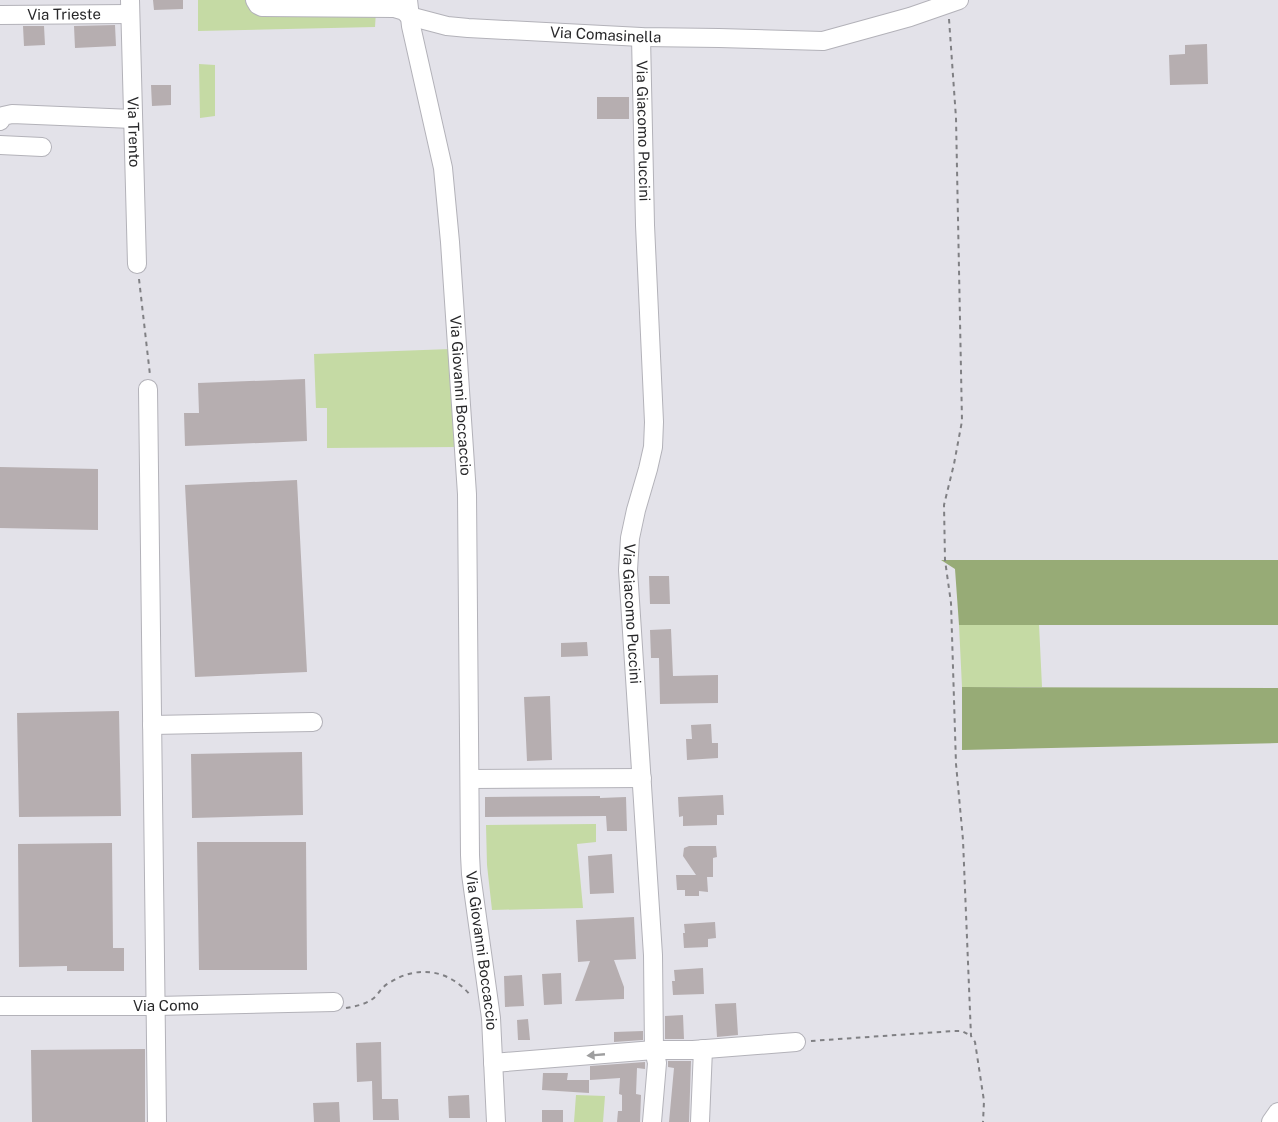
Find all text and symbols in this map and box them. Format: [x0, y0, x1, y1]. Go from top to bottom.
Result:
street label: Via Trieste [27, 5, 101, 23]
street label: Via Comasinella [550, 23, 661, 45]
street label: Via Giacomo Puccini [634, 60, 653, 202]
street label: Via Trento [125, 96, 143, 168]
street label: Via Giovanni Boccaccio [447, 315, 475, 476]
street label: Via Giacomo Puccini [620, 543, 644, 685]
street label: Via Giovanni Boccaccio [463, 870, 501, 1031]
street label: Via Como [133, 996, 199, 1014]
one-way arrow [586, 1050, 605, 1060]

